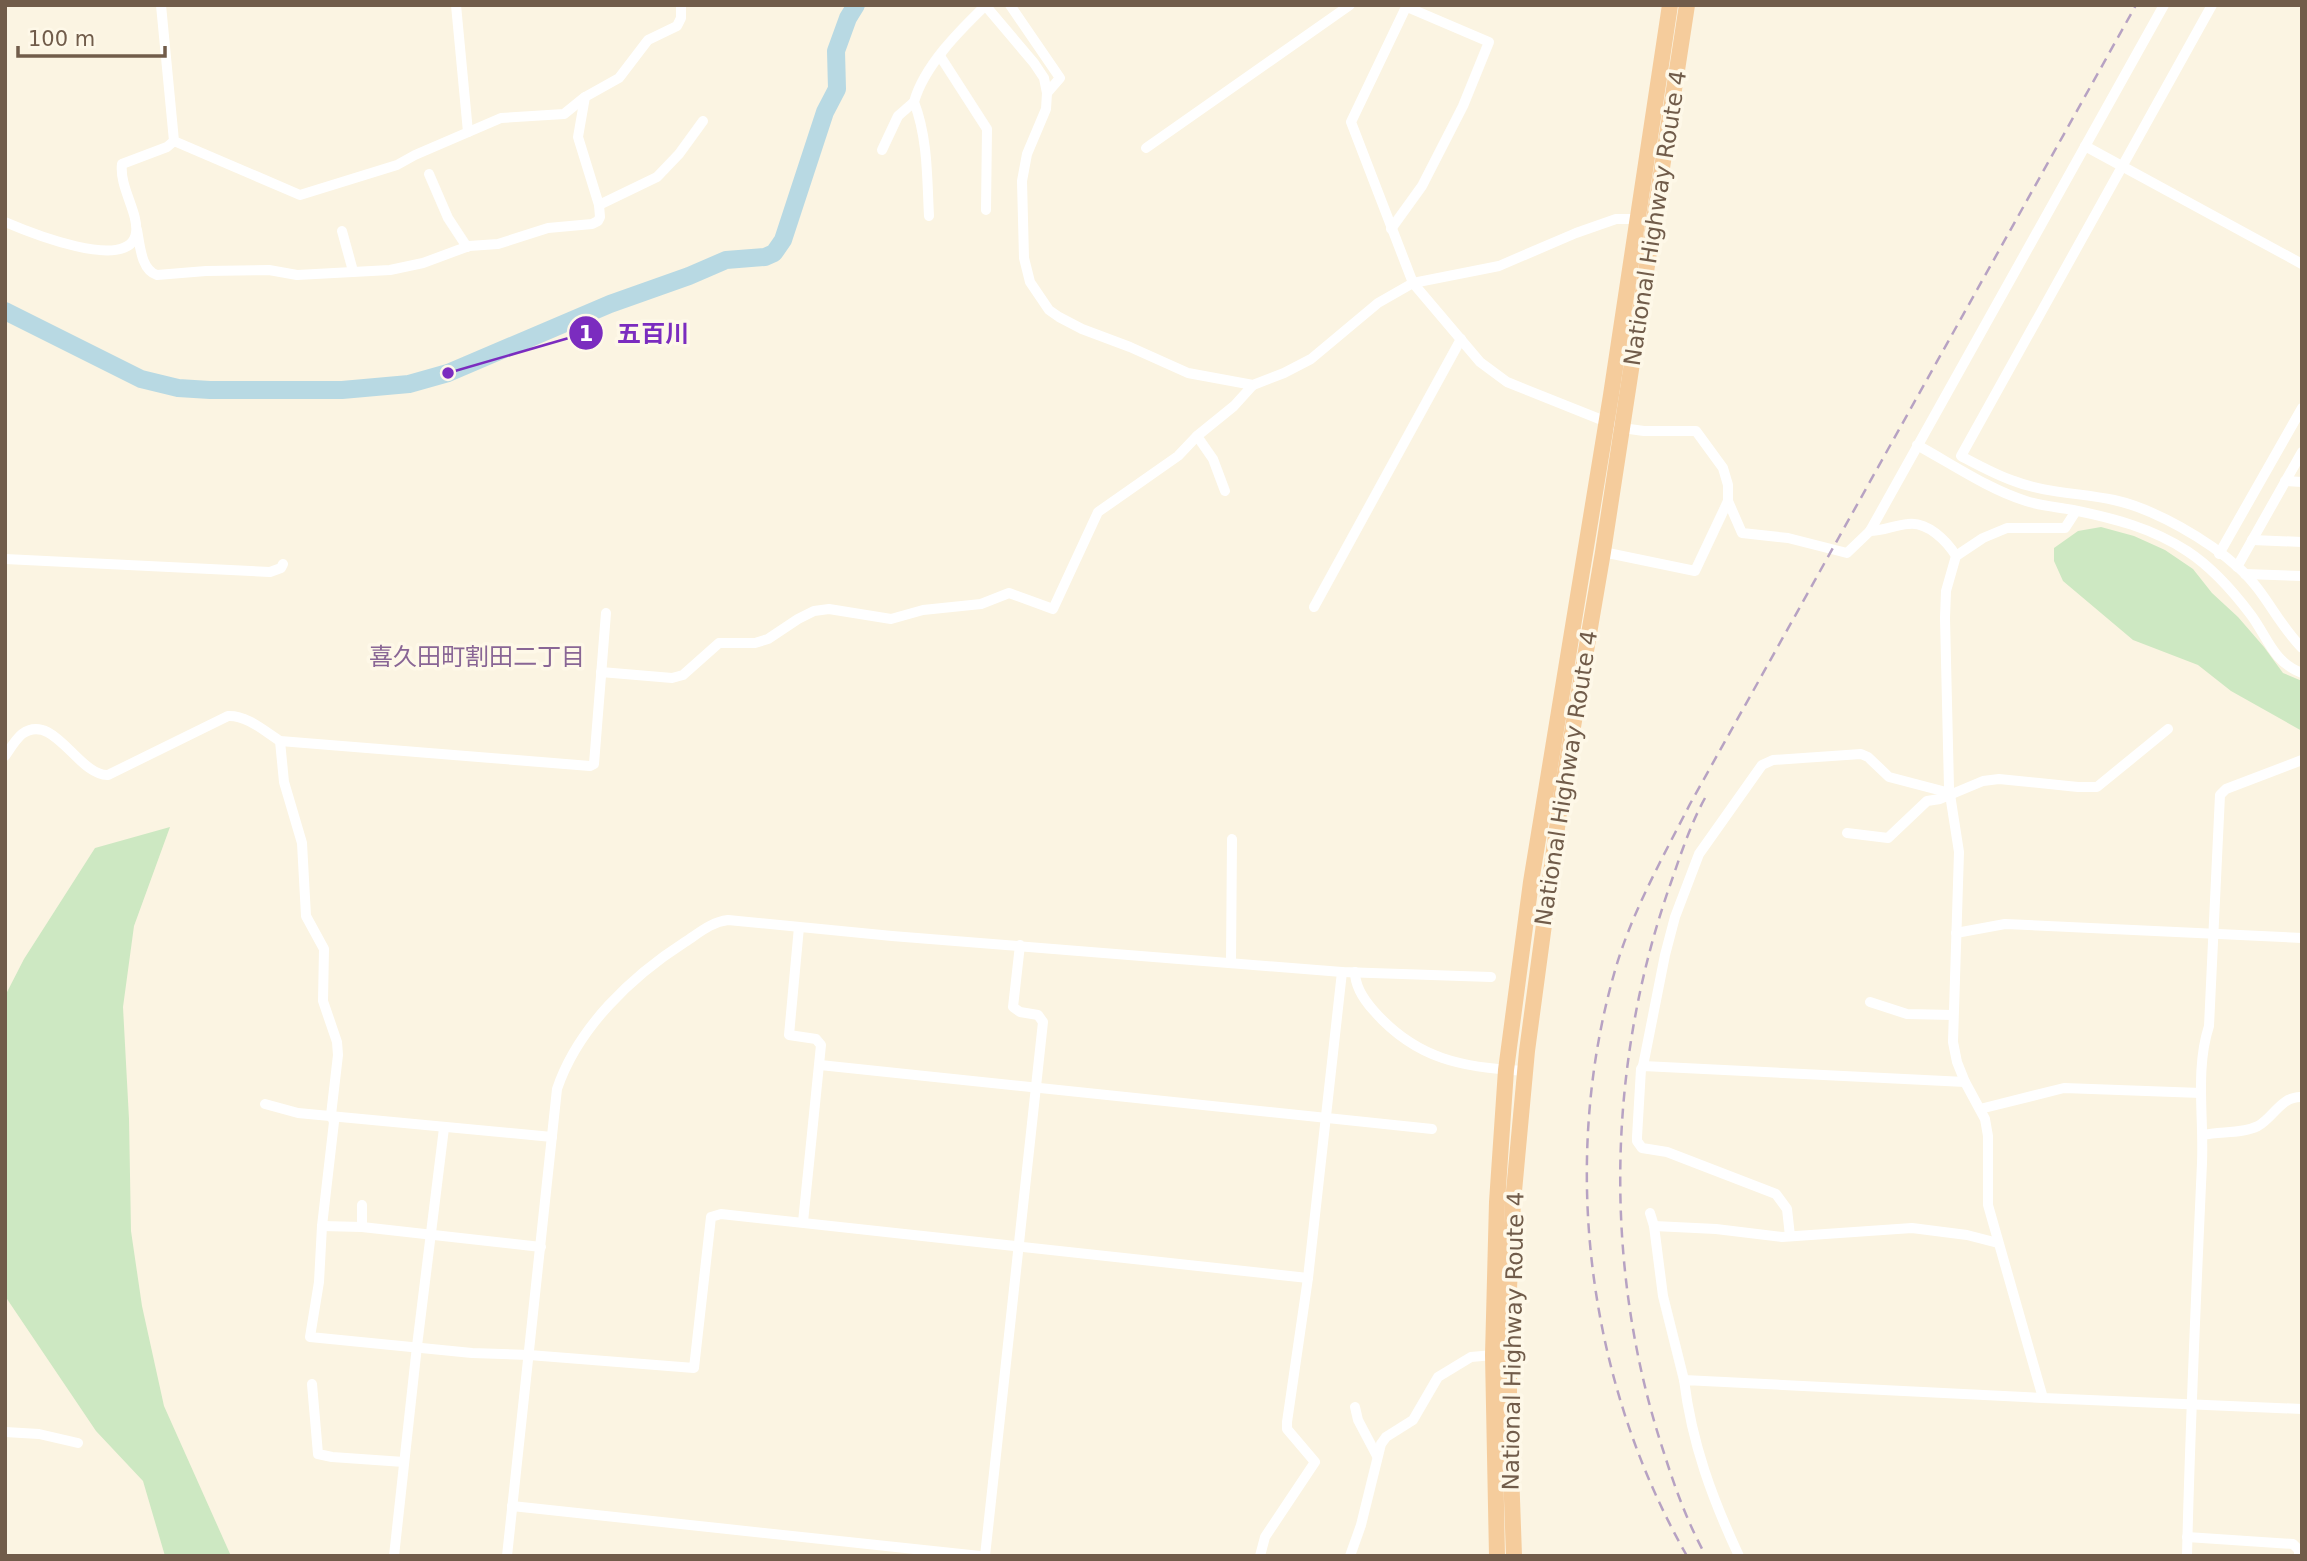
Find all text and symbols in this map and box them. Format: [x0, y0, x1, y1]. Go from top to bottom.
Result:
scale bar [18, 14, 164, 58]
text: 100 m [28, 27, 95, 51]
street label: National Highway Route 4 [1619, 69, 1691, 367]
callout: 五百川 [568, 311, 703, 356]
text: 五百川 [617, 320, 689, 348]
text: 1 [579, 322, 593, 346]
street label: National Highway Route 4 [1530, 629, 1602, 927]
district label: 喜久田町割田二丁目 [369, 643, 585, 671]
street label: National Highway Route 4 [1497, 1192, 1529, 1490]

